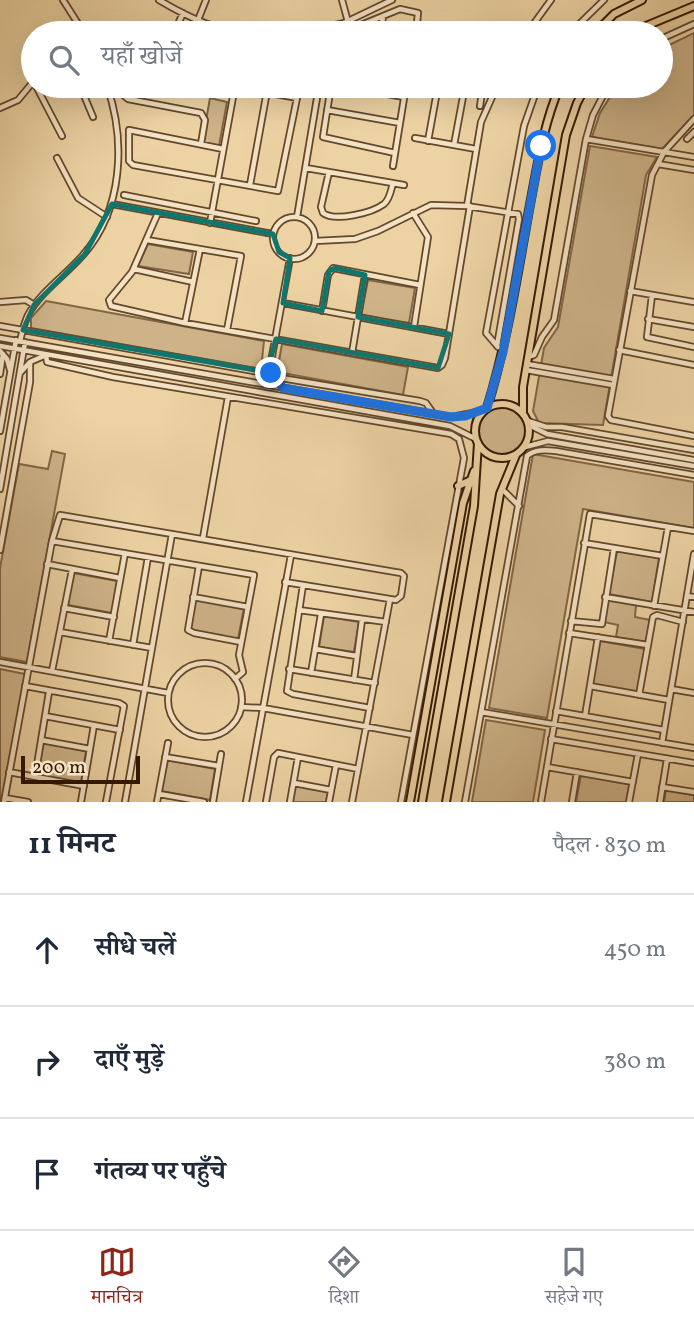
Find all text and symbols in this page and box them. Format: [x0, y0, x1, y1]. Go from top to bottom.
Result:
search box [21, 21, 673, 98]
text: यहाँ खोजें [101, 39, 182, 75]
icon: search [45, 41, 83, 79]
route start [525, 130, 556, 161]
route end [255, 357, 286, 388]
scale bar [21, 753, 140, 785]
text: 200 m [32, 755, 86, 781]
text: 11 मिनट [28, 824, 115, 866]
text: पैदल · 830 m [553, 830, 666, 862]
text: सीधे चलें [95, 930, 176, 966]
icon: ahead [28, 931, 66, 969]
text: 450 m [604, 934, 666, 966]
text: दाएँ मुड़ें [95, 1042, 164, 1078]
icon: right [28, 1043, 66, 1081]
text: 380 m [604, 1046, 666, 1078]
text: गंतव्य पर पहुँचे [95, 1154, 226, 1190]
icon: arrive [28, 1155, 66, 1193]
tab: मानचित्र [91, 1243, 143, 1315]
tab: दिशा [325, 1243, 363, 1315]
tab: सहेजे गए [545, 1243, 603, 1315]

